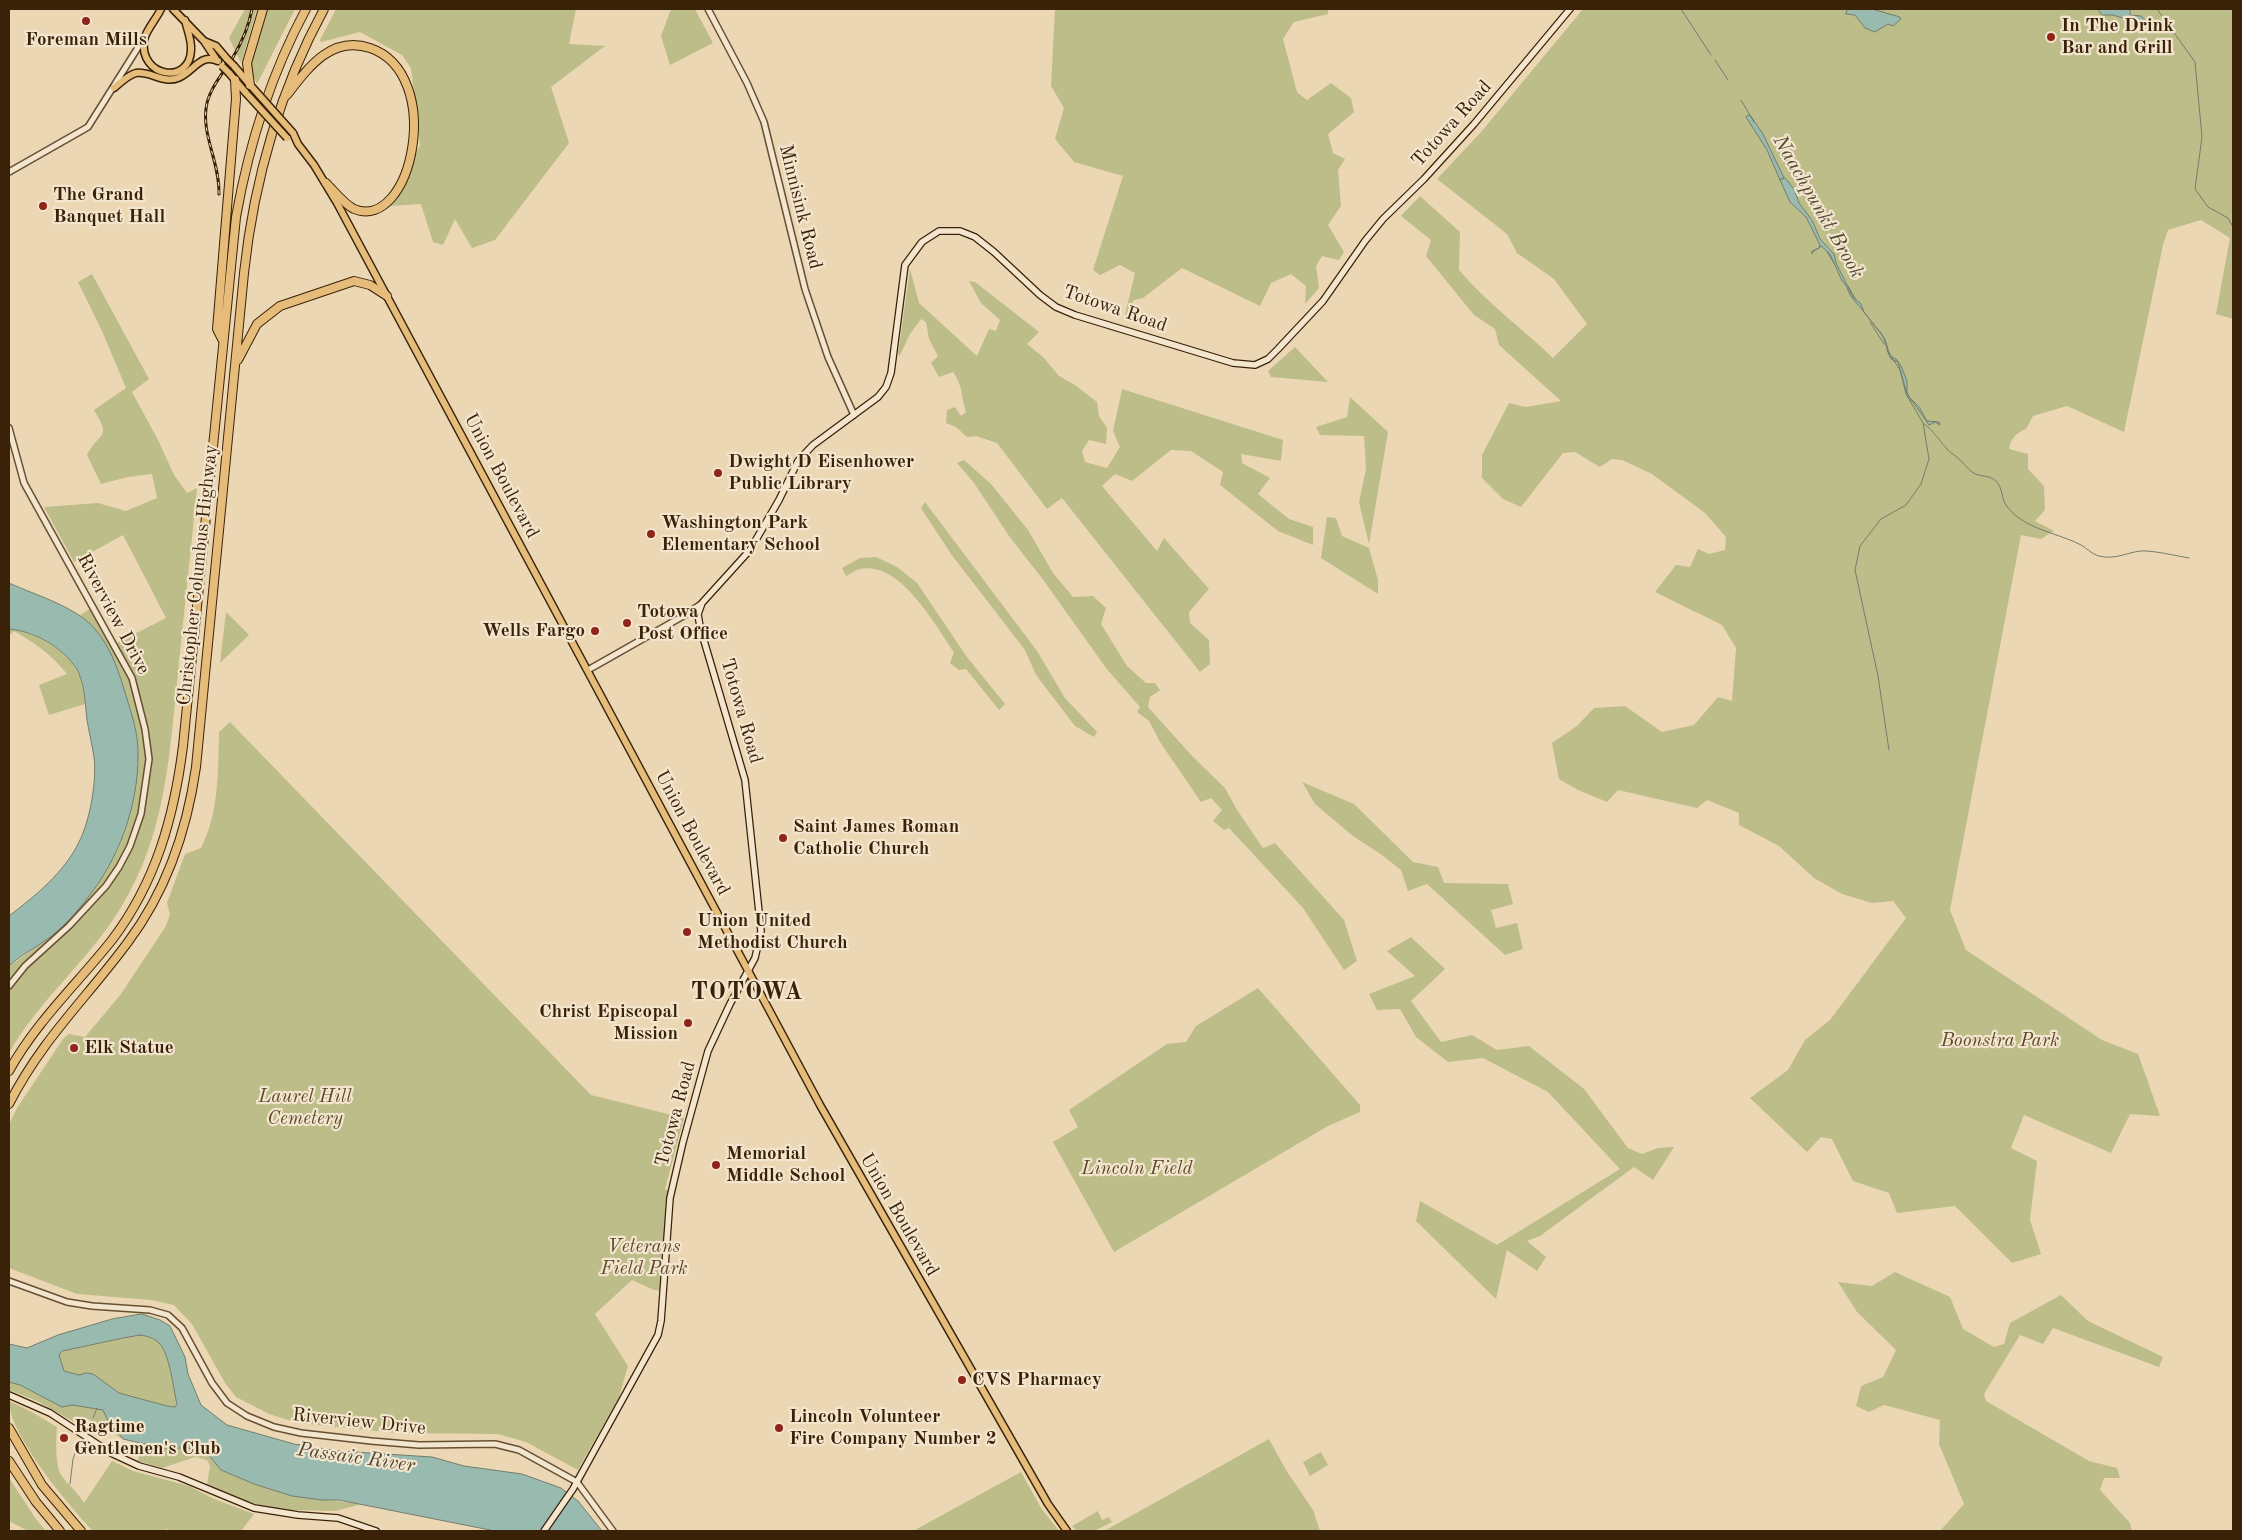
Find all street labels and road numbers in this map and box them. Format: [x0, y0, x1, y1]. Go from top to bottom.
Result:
street label: Totowa Road [1407, 76, 1497, 172]
street label: Minnisink Road [773, 142, 827, 272]
street label: Totowa Road [1060, 281, 1170, 337]
street label: Union Boulevard [458, 410, 544, 542]
street label: Christopher Columbus Highway [173, 443, 223, 707]
street label: Riverview Drive [71, 549, 155, 679]
street label: Totowa Road [715, 656, 767, 766]
street label: Union Boulevard [649, 767, 735, 899]
street label: Totowa Road [651, 1059, 701, 1169]
street label: Union Boulevard [855, 1149, 943, 1281]
street label: Riverview Drive [291, 1404, 427, 1440]

